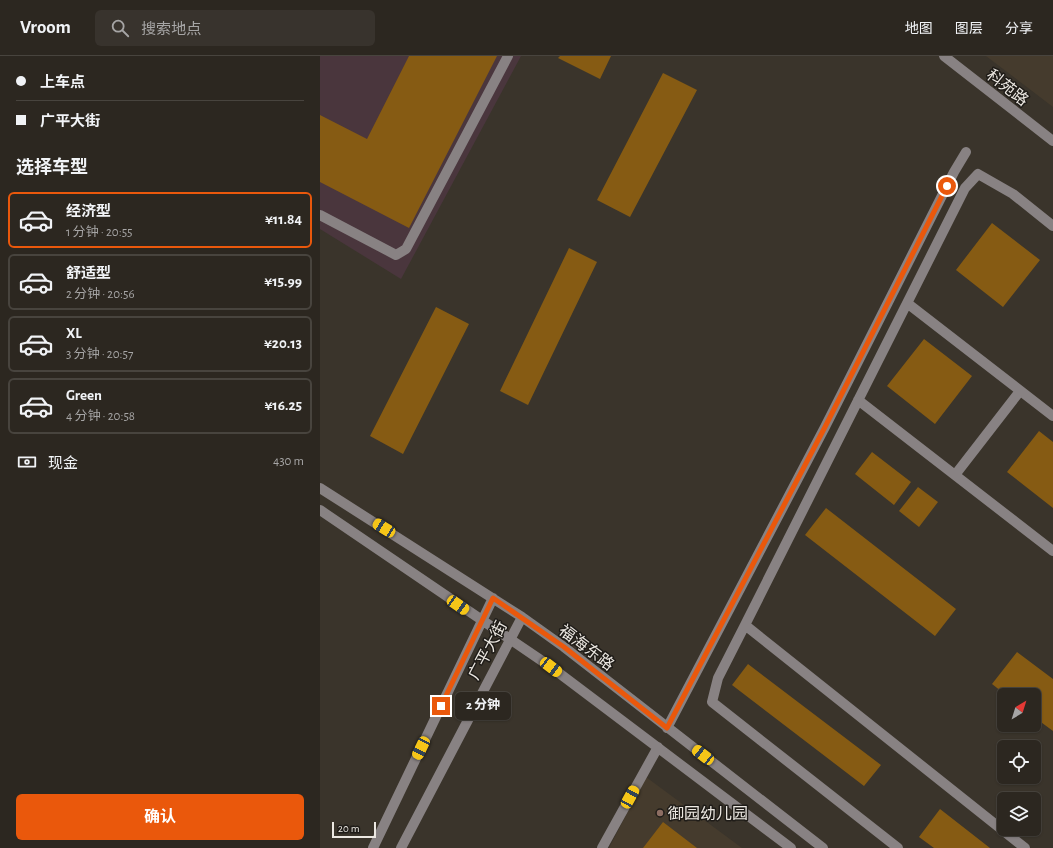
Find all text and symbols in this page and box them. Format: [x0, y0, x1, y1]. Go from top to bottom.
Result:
search box [95, 10, 375, 46]
icon: search [109, 17, 131, 39]
text: Vroom [20, 18, 71, 37]
text: 搜索地点 [141, 22, 201, 37]
text: 地图 [905, 22, 933, 36]
text: 图层 [955, 22, 983, 36]
text: 分享 [1005, 22, 1033, 36]
street label: 科苑路 [984, 66, 1032, 109]
text: 上车点 [40, 75, 85, 90]
text: 广平大街 [40, 114, 100, 129]
text: 选择车型 [16, 159, 88, 177]
route start [938, 177, 956, 195]
icon: car [18, 202, 54, 238]
text: 经济型 [66, 204, 111, 219]
text: ¥11.84 [265, 212, 302, 227]
text: 1 分钟 · 20:55 [66, 226, 133, 239]
icon: car [18, 264, 54, 300]
text: 舒适型 [66, 266, 111, 281]
text: ¥15.99 [264, 274, 302, 289]
text: 2 分钟 · 20:56 [66, 288, 135, 301]
icon: car [18, 326, 54, 362]
text: XL [66, 326, 82, 341]
text: ¥20.13 [264, 336, 302, 351]
text: 3 分钟 · 20:57 [66, 348, 133, 361]
icon: car [18, 388, 54, 424]
text: Green [66, 388, 102, 403]
text: ¥16.25 [264, 398, 302, 413]
text: 4 分钟 · 20:58 [66, 410, 135, 423]
icon: cash [16, 451, 38, 473]
text: 430 m [273, 455, 304, 468]
text: 现金 [48, 456, 78, 471]
car [371, 517, 397, 539]
car [445, 593, 471, 617]
street label: 广平大街 [465, 618, 510, 682]
street label: 福海东路 [556, 621, 617, 673]
car [538, 655, 564, 679]
north arrow [997, 688, 1041, 732]
map controls [997, 688, 1041, 836]
callout: 2 分钟 [455, 692, 511, 720]
route end [432, 697, 450, 715]
text: 2 分钟 [466, 699, 500, 712]
car [410, 735, 432, 761]
button: locate [997, 740, 1041, 784]
car [690, 743, 716, 767]
car [619, 784, 641, 810]
button: layers [997, 792, 1041, 836]
button: 确认 [16, 794, 304, 840]
place label: 御园幼儿园 [668, 805, 748, 822]
marker: 御园幼儿园 [655, 808, 665, 818]
scale bar [332, 820, 376, 839]
text: 20 m [338, 823, 359, 834]

